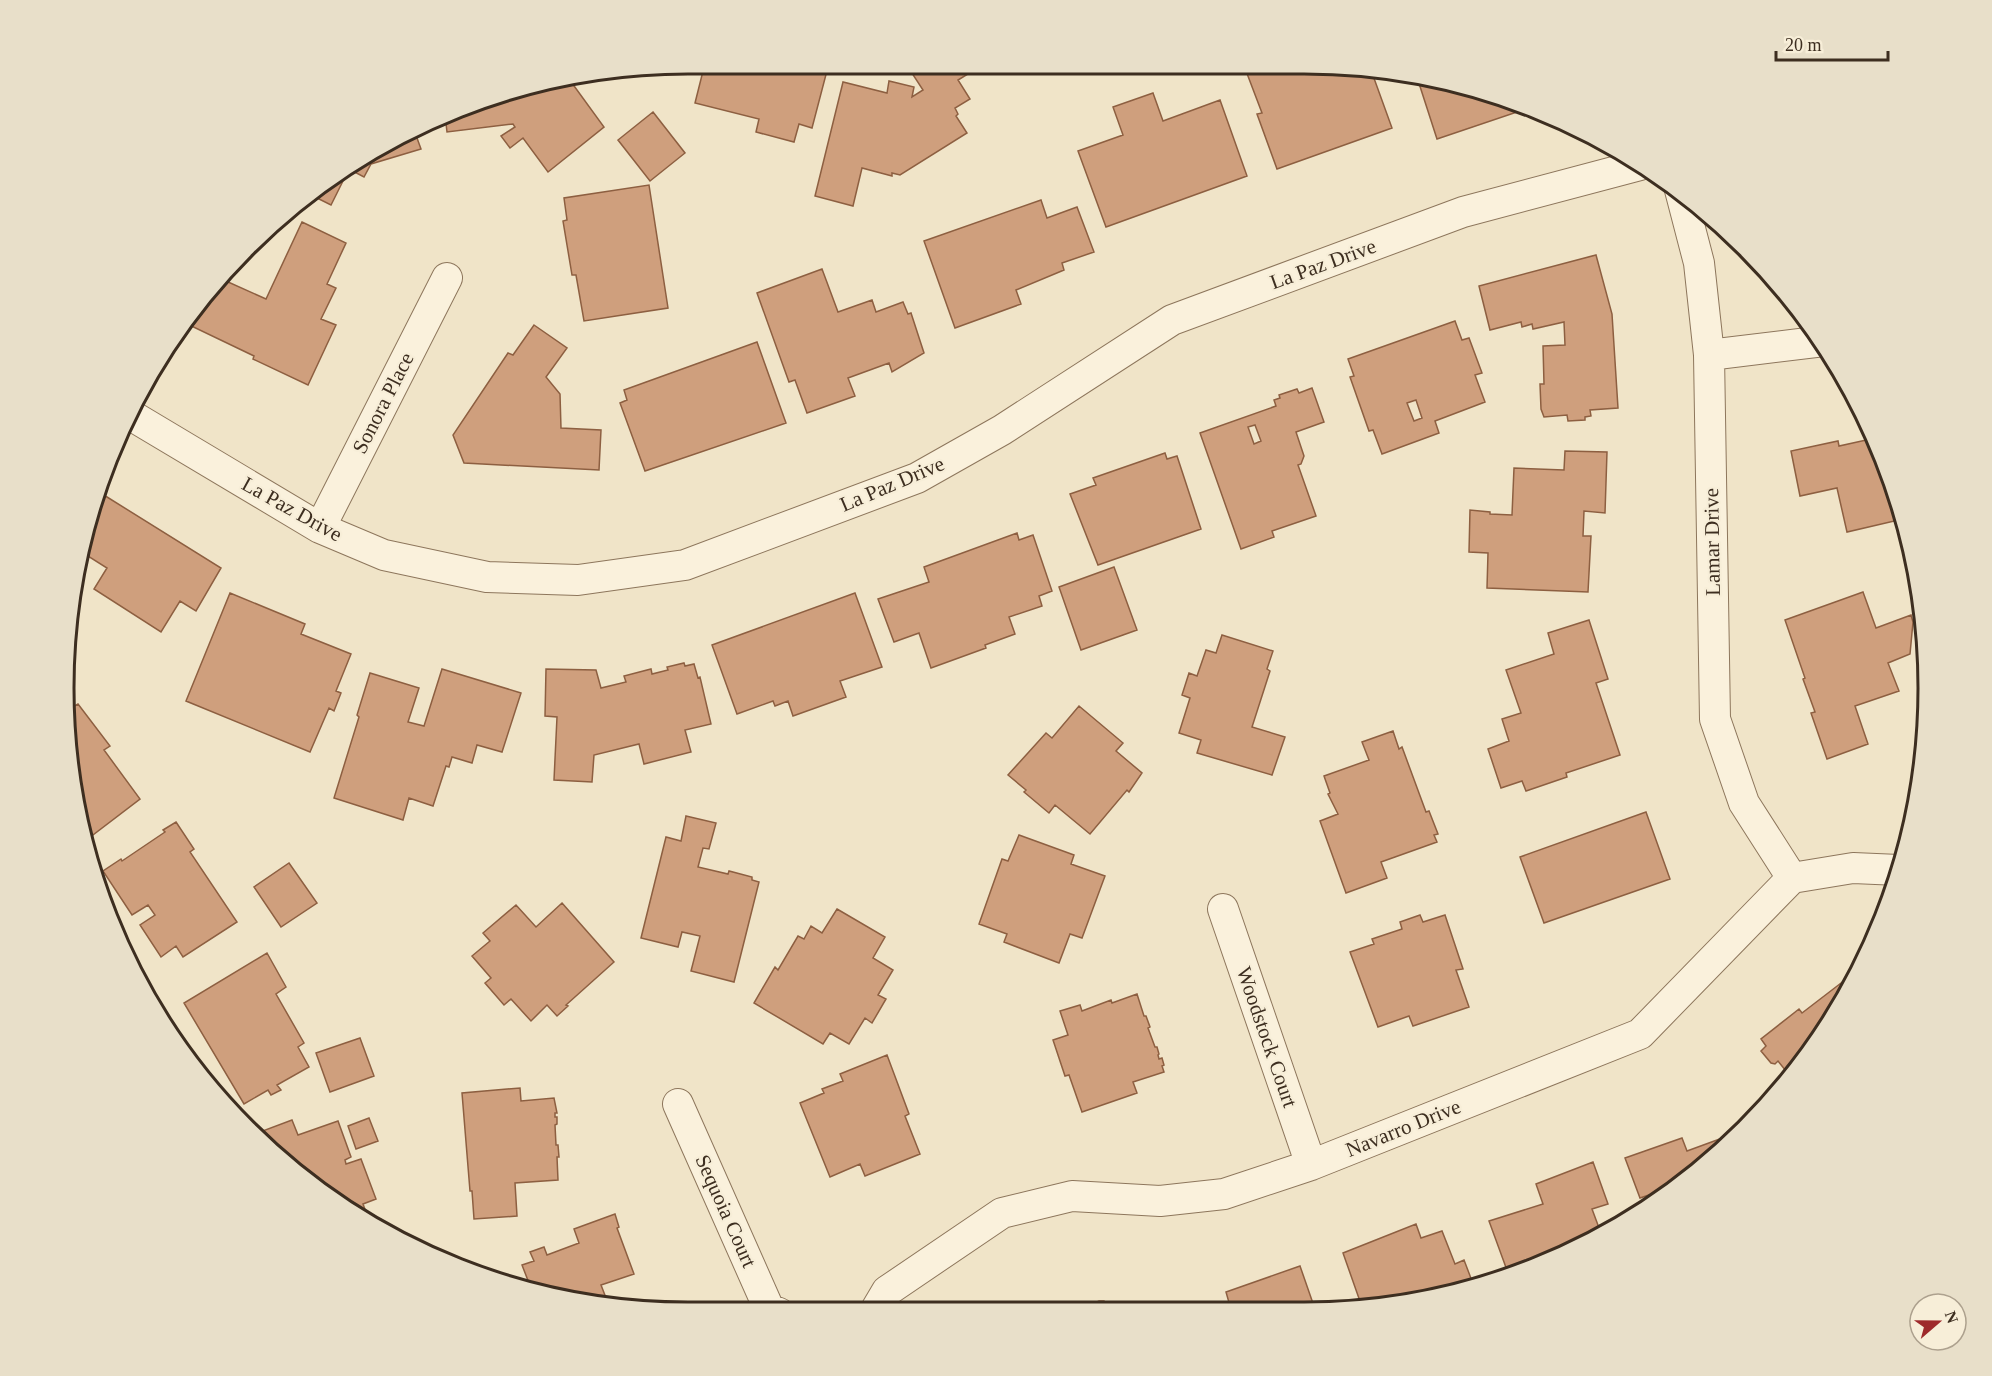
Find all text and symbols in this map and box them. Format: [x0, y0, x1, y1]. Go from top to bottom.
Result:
scale bar [1776, 24, 1888, 62]
text: 20 m [1785, 35, 1822, 55]
street label: La Paz Drive [1267, 234, 1379, 294]
street label: Sonora Place [347, 348, 419, 458]
street label: La Paz Drive [836, 451, 948, 517]
street label: La Paz Drive [238, 472, 346, 546]
street label: Lamar Drive [1699, 488, 1725, 596]
street label: Woodstock Court [1232, 964, 1302, 1111]
street label: Navarro Drive [1342, 1094, 1464, 1162]
street label: Sequoia Court [690, 1151, 762, 1271]
north arrow [1908, 1292, 1968, 1352]
text: N [1942, 1309, 1962, 1326]

